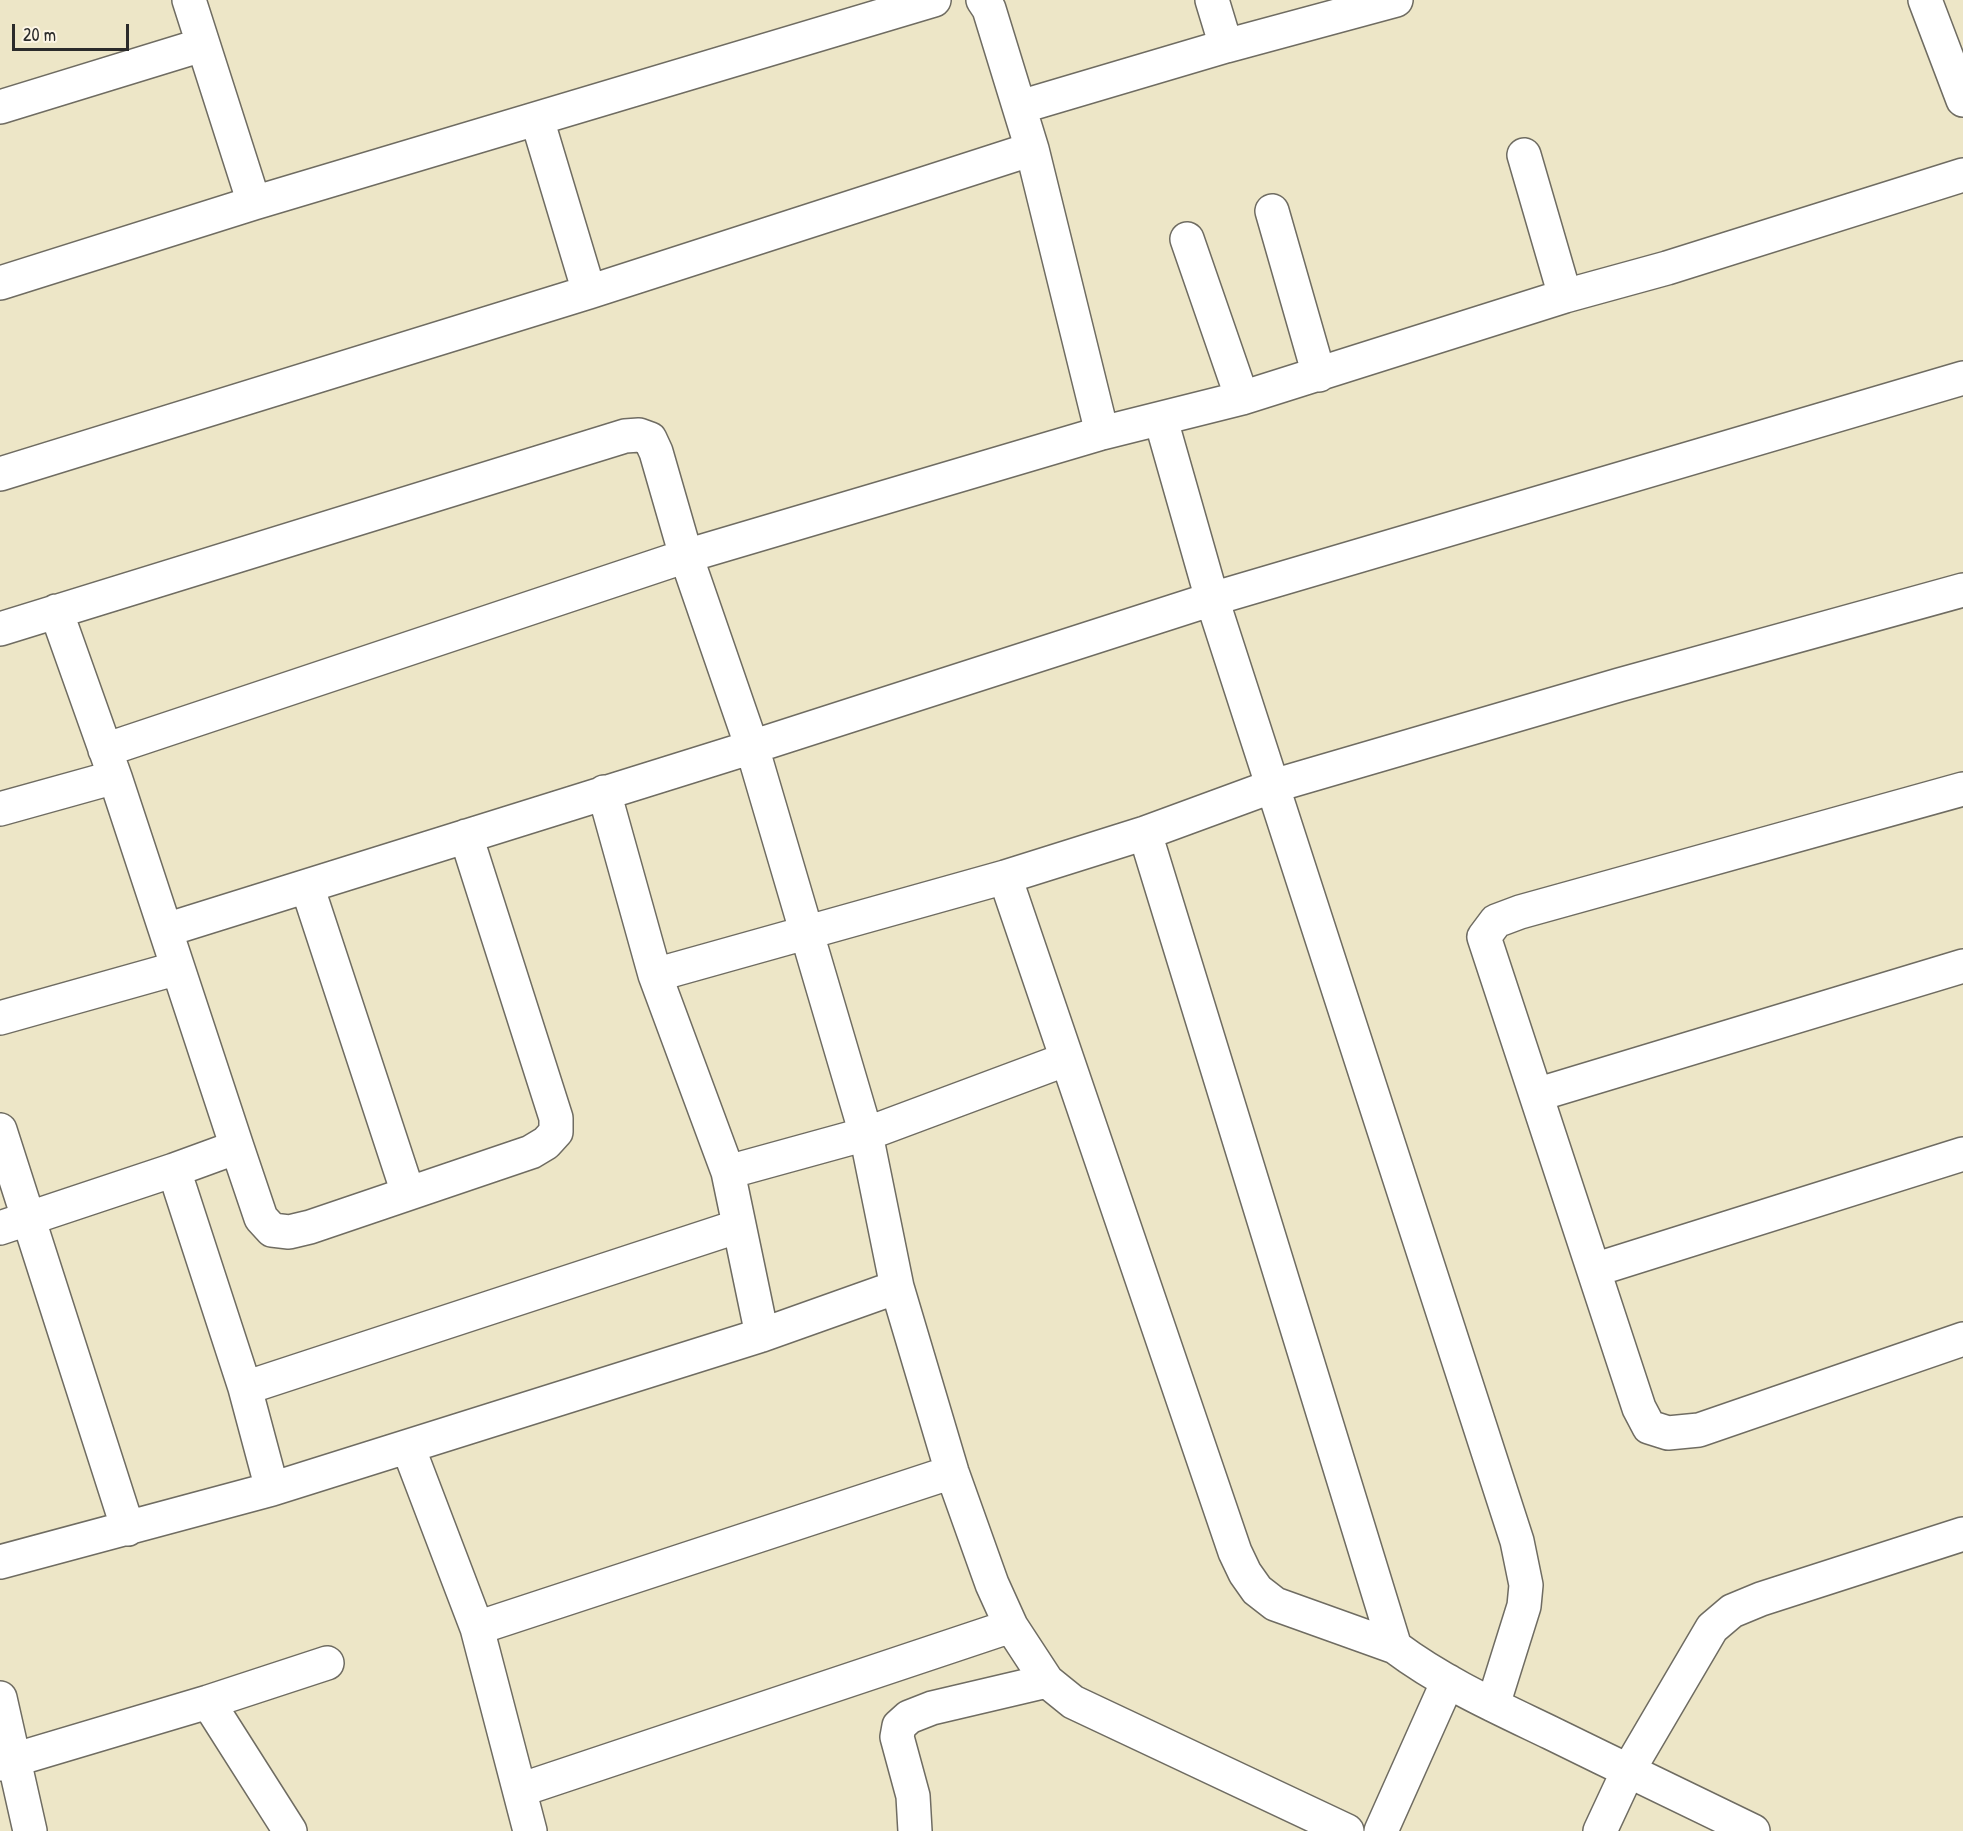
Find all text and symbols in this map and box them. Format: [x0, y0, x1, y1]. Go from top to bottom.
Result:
scale bar [15, 12, 132, 50]
text: 20 m [23, 22, 56, 47]

